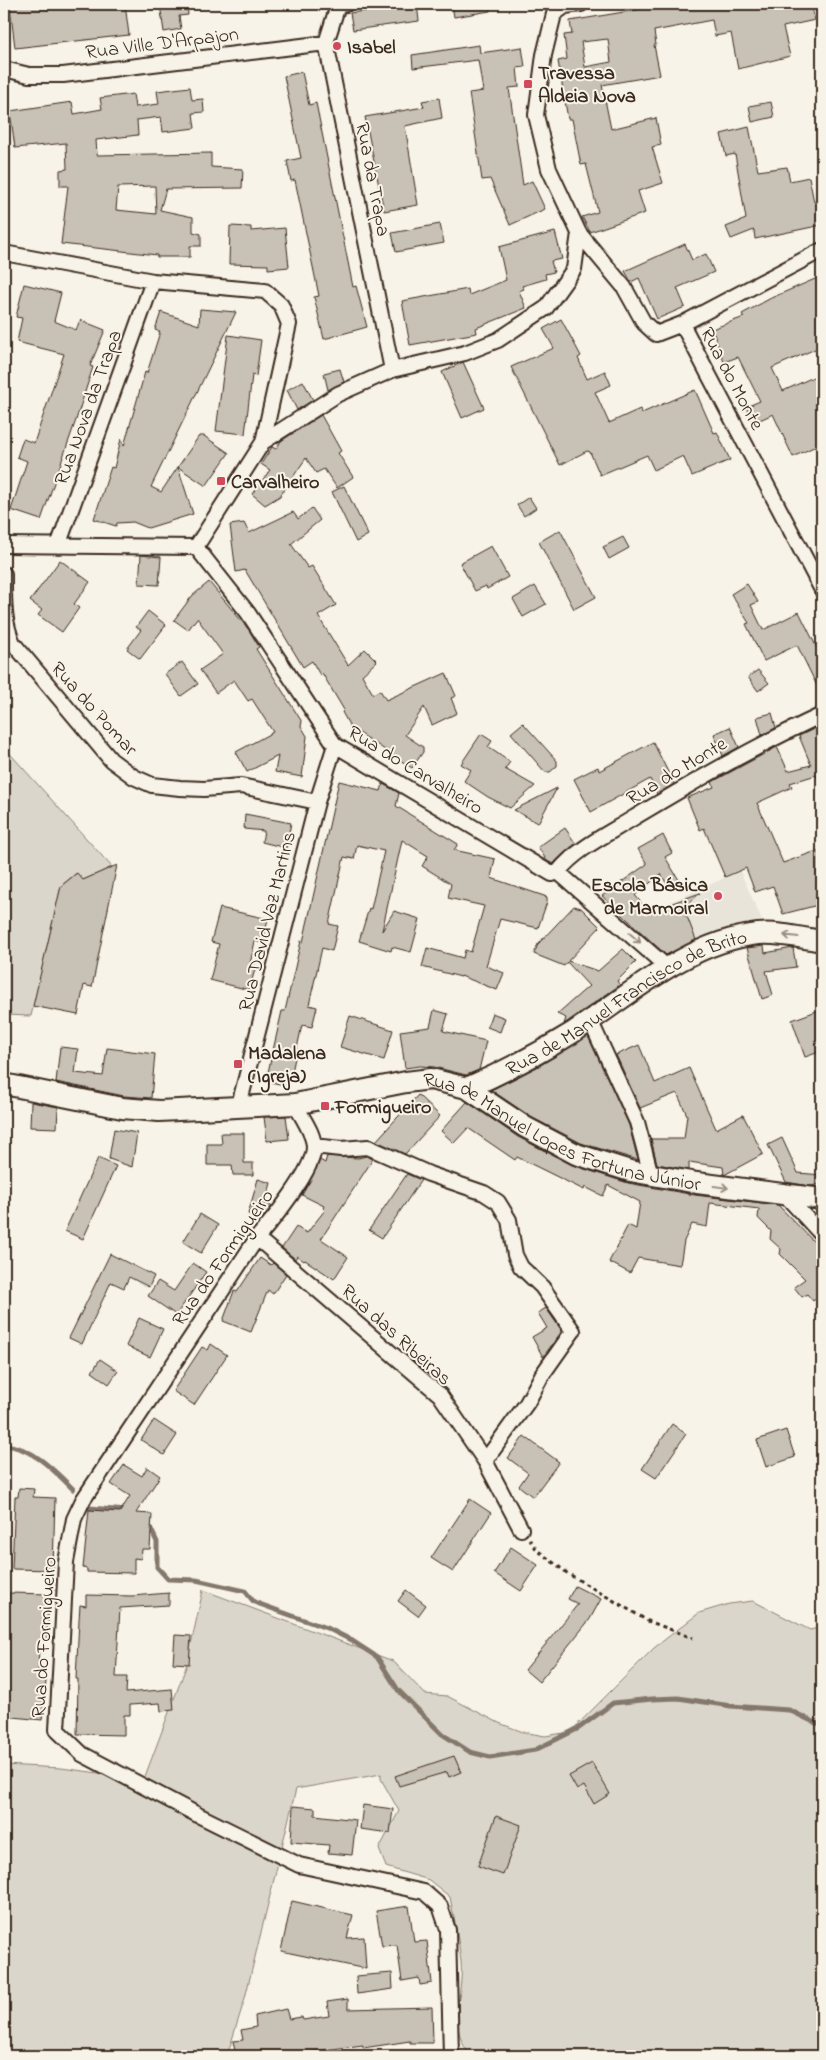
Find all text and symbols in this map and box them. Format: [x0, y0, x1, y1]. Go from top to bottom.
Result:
street label: Rua Ville D'Arpajon [84, 21, 241, 68]
place label: Isabel [347, 34, 396, 63]
marker: Isabel [331, 40, 343, 52]
place label: Travessa Aldeia Nova [538, 60, 636, 112]
marker: Travessa Aldeia Nova [522, 78, 534, 90]
street label: Rua da Trapa [346, 120, 397, 239]
street label: Rua do Monte [691, 322, 770, 436]
street label: Rua Nova da Trapa [48, 326, 131, 489]
place label: Carvalheiro [231, 469, 320, 498]
marker: Carvalheiro [215, 475, 227, 487]
street label: Rua do Pomar [43, 656, 144, 764]
street label: Rua do Carvalheiro [341, 719, 488, 823]
street label: Rua do Monte [621, 731, 733, 814]
street label: Rua David Vaz Martins [232, 829, 305, 1015]
place label: Escola Básica de Marmoiral [591, 872, 708, 924]
marker: Escola Básica de Marmoiral [712, 890, 724, 902]
street label: Rua de Manuel Francisco de Brito [501, 924, 750, 1085]
one-way arrow [783, 931, 799, 941]
one-way arrow [628, 933, 641, 944]
place label: Madalena (Igreja) [248, 1040, 326, 1093]
marker: Madalena (Igreja) [232, 1058, 244, 1070]
street label: Rua de Manuel Lopes Fortuna Júnior [422, 1067, 703, 1200]
place label: Formigueiro [334, 1094, 431, 1124]
marker: Formigueiro [319, 1100, 331, 1112]
one-way arrow [712, 1182, 728, 1192]
street label: Rua do Formigueiro [166, 1184, 283, 1333]
street label: Rua das Ribeiras [333, 1278, 457, 1394]
street label: Rua do Formigueiro [25, 1556, 67, 1719]

